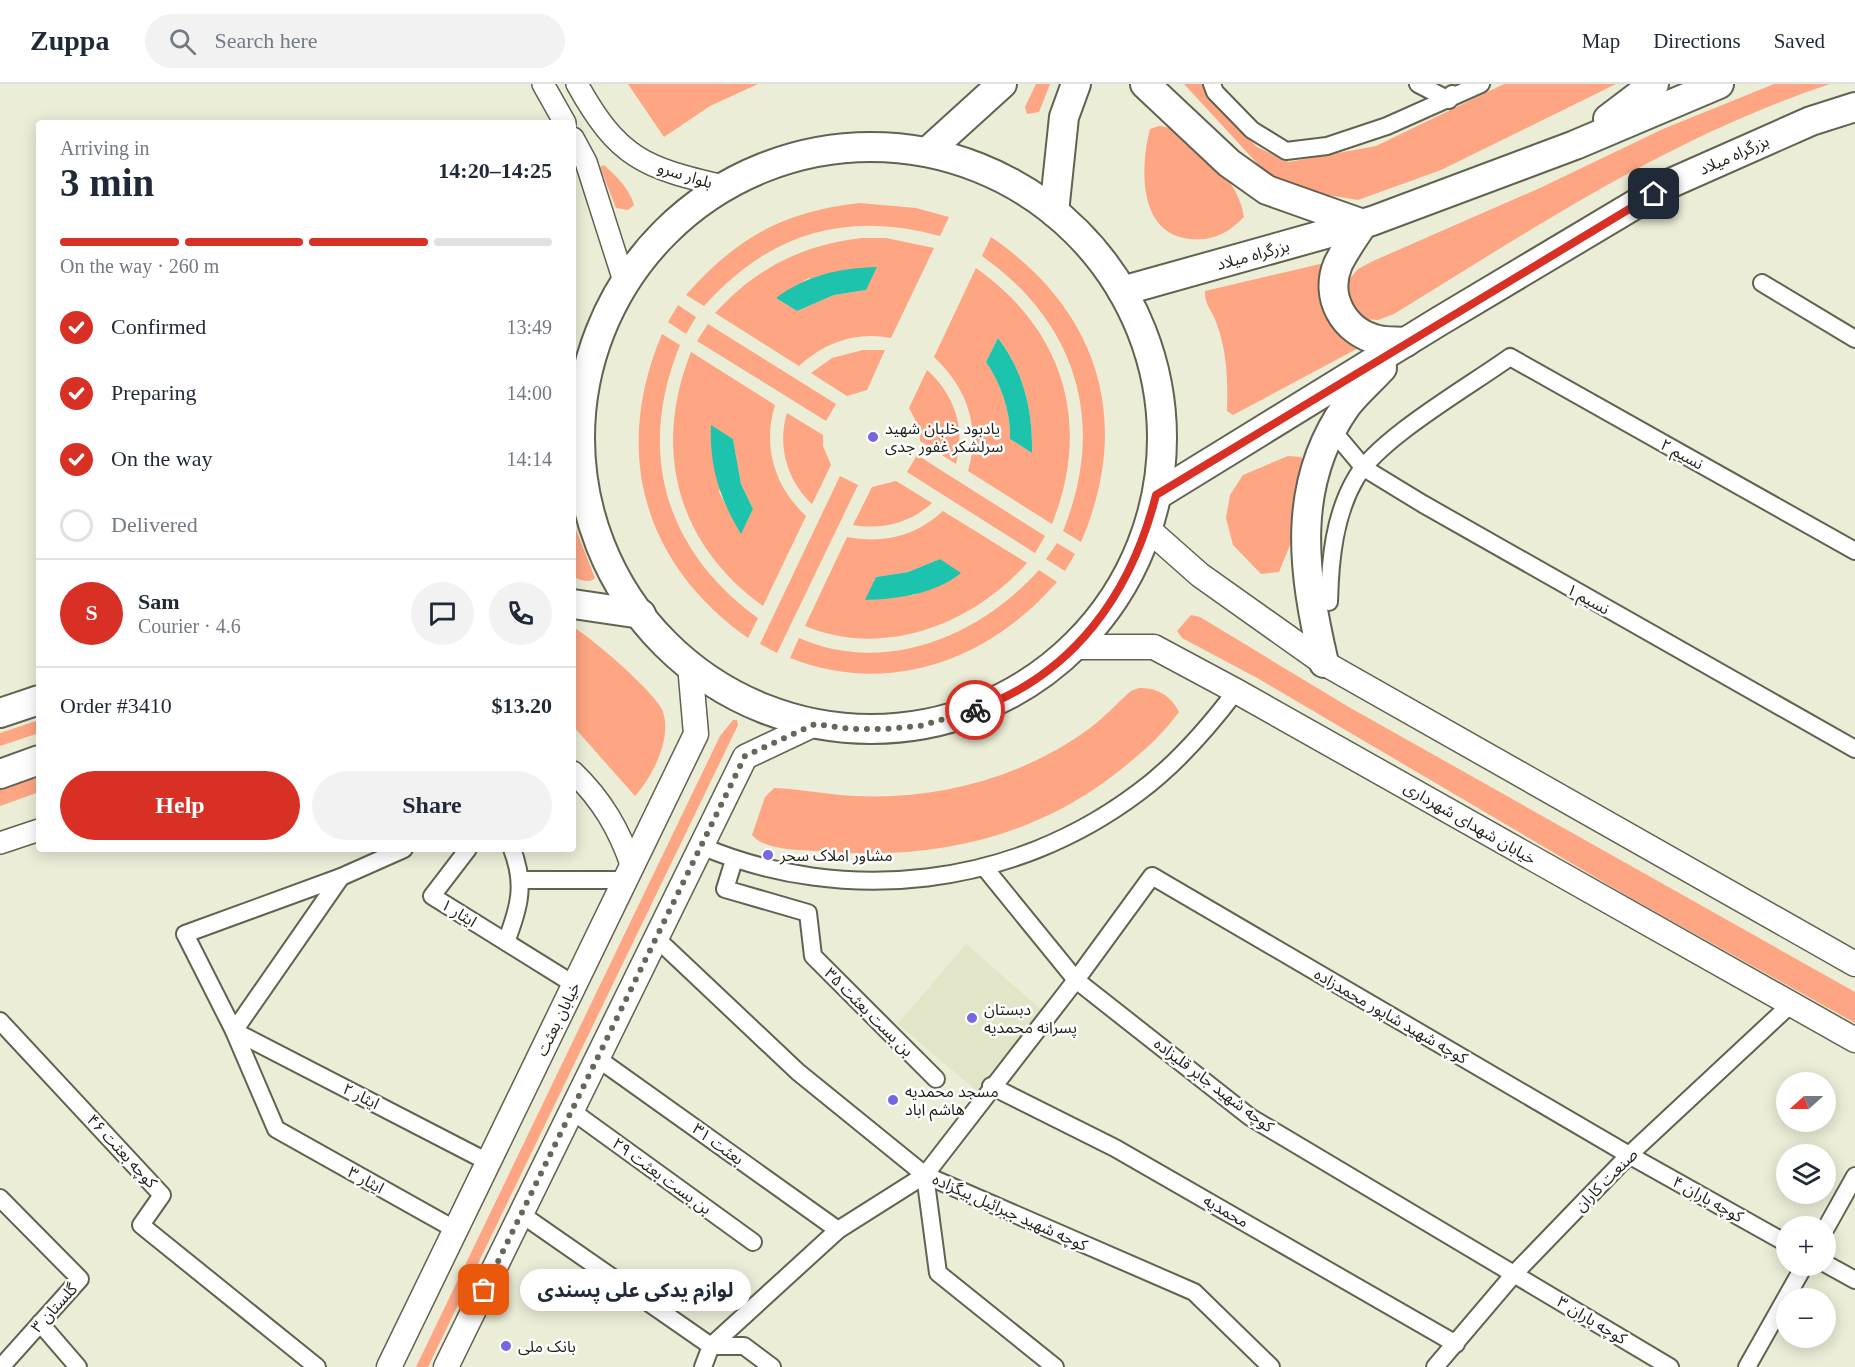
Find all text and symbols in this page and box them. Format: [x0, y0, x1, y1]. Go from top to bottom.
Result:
search box [145, 14, 565, 68]
text: Zuppa [30, 25, 109, 56]
icon: search [166, 25, 199, 58]
text: Search here [214, 28, 318, 53]
text: Map [1582, 29, 1620, 53]
text: Directions [1653, 29, 1741, 53]
text: Saved [1774, 29, 1825, 53]
street label: بزرگراه میلاد [1697, 132, 1772, 179]
text: Arriving in [60, 137, 149, 159]
text: 14:20–14:25 [438, 158, 552, 183]
street label: بلوار سرو [655, 159, 714, 192]
text: 3 min [60, 161, 154, 204]
pin [1628, 168, 1679, 219]
icon: home [1637, 177, 1670, 210]
street label: بزرگراه میلاد [1215, 237, 1291, 274]
text: On the way · 260 m [60, 255, 219, 277]
icon: check [60, 311, 93, 344]
text: Confirmed [111, 314, 206, 339]
text: 13:49 [506, 316, 552, 338]
icon: check [60, 377, 93, 410]
text: Preparing [111, 380, 197, 405]
text: 14:00 [506, 382, 552, 404]
place label: یادبود خلبان شهید سرلشکر غفور جدی [885, 420, 1003, 456]
marker: یادبود خلبان شهید سرلشکر غفور جدی [866, 430, 880, 444]
street label: نسیم ۲ [1656, 435, 1706, 476]
icon: check [60, 443, 93, 476]
text: On the way [111, 446, 212, 471]
text: 14:14 [506, 448, 552, 470]
text: Delivered [111, 512, 198, 537]
street label: نسیم ۱ [1562, 580, 1612, 621]
button: chat [411, 582, 474, 645]
button: phone [489, 582, 552, 645]
text: Sam [138, 589, 180, 614]
text: S [85, 600, 98, 625]
text: Courier · 4.6 [138, 615, 241, 637]
courier [945, 680, 1005, 740]
text: Order #3410 [60, 693, 172, 718]
text: $13.20 [492, 693, 552, 718]
icon: bike [959, 694, 992, 727]
button: Help [60, 771, 300, 840]
button: Share [312, 771, 552, 840]
street label: خیابان شهدای شهرداری [1401, 778, 1539, 869]
place label: مشاور املاک سحر [779, 847, 893, 865]
marker: مشاور املاک سحر [761, 848, 775, 862]
street label: ایثار ۱ [438, 896, 480, 931]
street label: بن بست بعثت ۳۵ [821, 964, 917, 1060]
street label: کوچه شهید شاپور محمدزاده [1310, 965, 1471, 1069]
street label: خیابان بعثت [533, 979, 584, 1059]
place label: دبستان پسرانه محمدیه [984, 1001, 1077, 1038]
marker: دبستان پسرانه محمدیه [965, 1011, 979, 1025]
street label: کوچه شهید جابر قلیزاده [1150, 1035, 1277, 1137]
north arrow [1776, 1072, 1836, 1132]
map controls [1776, 1072, 1836, 1348]
street label: ایثار ۲ [340, 1080, 382, 1113]
place label: مسجد محمدیه هاشم اباد [905, 1083, 999, 1122]
marker: مسجد محمدیه هاشم اباد [886, 1093, 900, 1107]
street label: کوچه بعثت ۴۶ [82, 1111, 160, 1193]
street label: بعثت ۳۱ [689, 1120, 747, 1168]
street label: بن بست بعثت ۲۹ [609, 1135, 715, 1218]
button: layers [1776, 1144, 1836, 1204]
street label: صنعت کاران [1571, 1145, 1641, 1215]
street label: ایثار ۳ [345, 1163, 387, 1198]
street label: کوچه شهید جبرائیل بیگزاده [929, 1170, 1090, 1256]
street label: کوچه باران ۴ [1669, 1173, 1746, 1227]
street label: محمدیه [1201, 1191, 1251, 1231]
button: + [1776, 1216, 1836, 1276]
pin [458, 1264, 509, 1315]
callout: لوازم یدکی علی پسندی [520, 1269, 751, 1311]
icon: bag [467, 1273, 500, 1306]
text: لوازم یدکی علی پسندی [538, 1279, 734, 1301]
street label: گلستان ۳ [28, 1280, 81, 1337]
button: − [1776, 1288, 1836, 1348]
street label: کوچه باران ۳ [1553, 1293, 1630, 1349]
place label: بانک ملی [518, 1338, 576, 1356]
marker: بانک ملی [499, 1339, 513, 1353]

